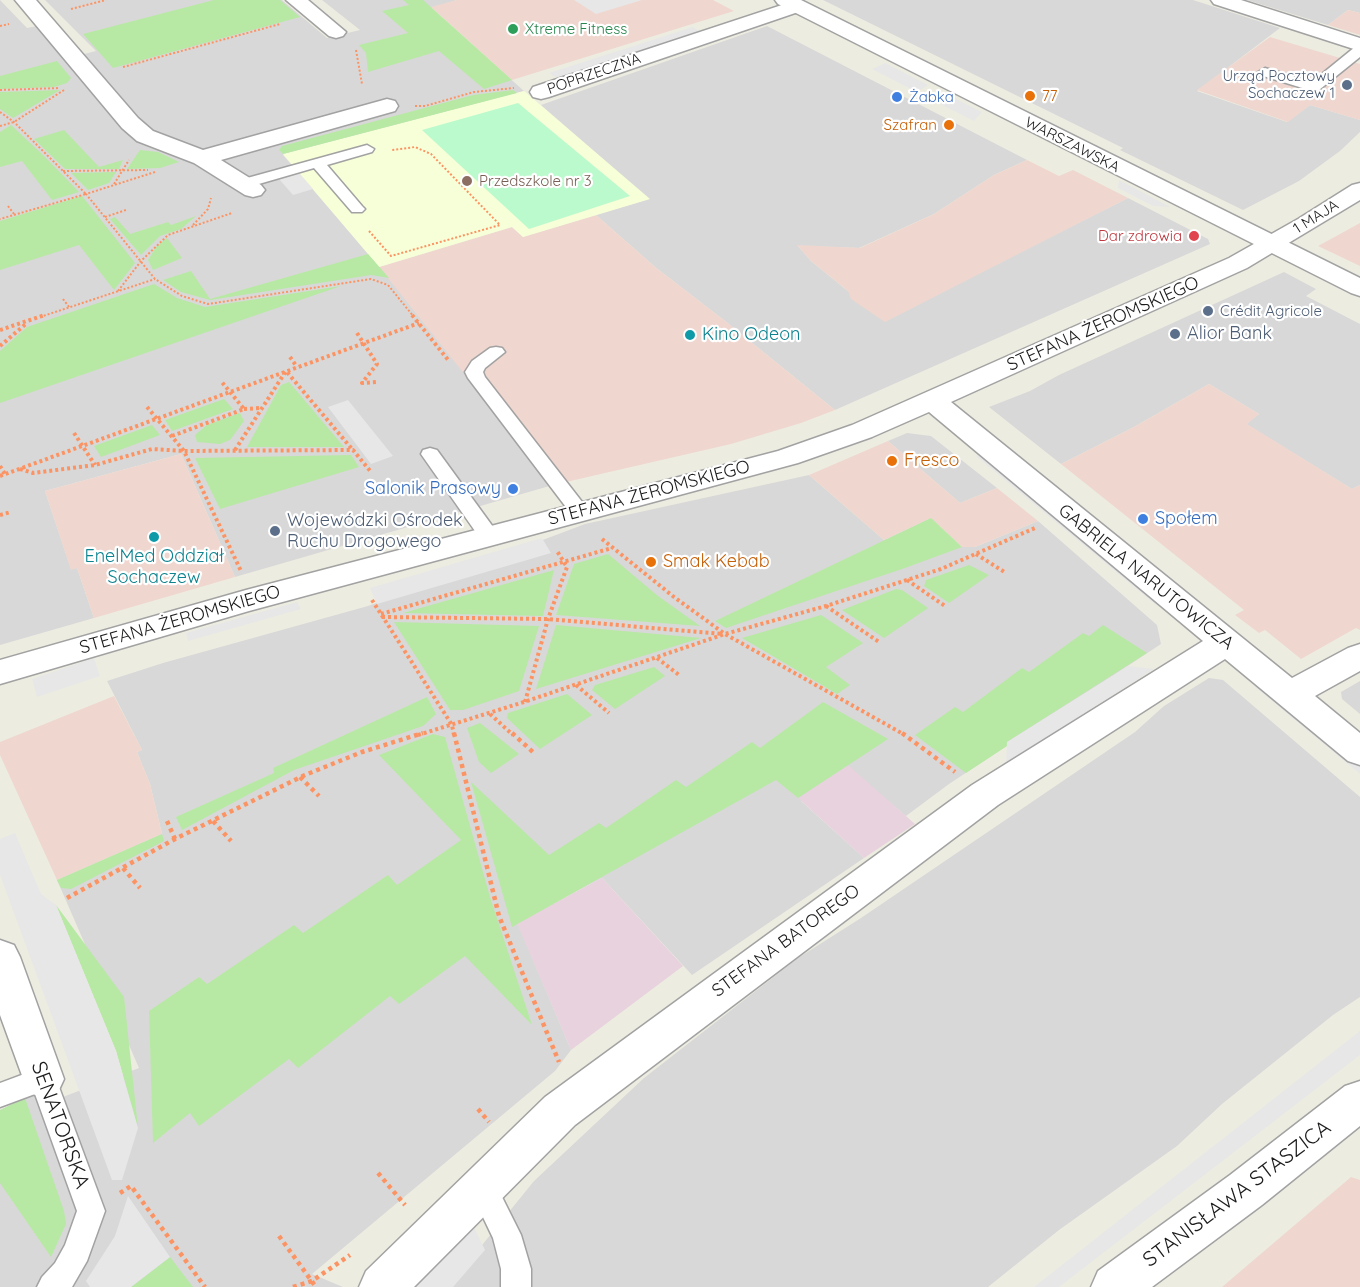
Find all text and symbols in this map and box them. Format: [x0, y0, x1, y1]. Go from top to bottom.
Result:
place label: Xtreme Fitness [525, 20, 627, 38]
marker: Xtreme Fitness [506, 22, 520, 36]
street label: POPRZECZNA [545, 50, 643, 98]
place label: Urząd Pocztowy Sochaczew 1 [1222, 67, 1335, 102]
marker: Urząd Pocztowy Sochaczew 1 [1340, 78, 1354, 92]
place label: 77 [1042, 87, 1057, 105]
place label: Żabka [909, 88, 954, 106]
marker: 77 [1023, 89, 1037, 103]
marker: Żabka [890, 90, 904, 104]
street label: WARSZAWSKA [1022, 113, 1122, 177]
place label: Szafran [884, 116, 937, 134]
marker: Szafran [942, 118, 956, 132]
place label: Przedszkole nr 3 [479, 172, 592, 190]
marker: Przedszkole nr 3 [460, 174, 474, 188]
street label: 1 MAJA [1290, 196, 1342, 238]
place label: Dar zdrowia [1098, 227, 1182, 245]
marker: Dar zdrowia [1187, 229, 1201, 243]
street label: STEFANA ŻEROMSKIEGO [1004, 272, 1202, 376]
place label: Crédit Agricole [1220, 302, 1322, 320]
marker: Crédit Agricole [1201, 304, 1215, 318]
place label: Alior Bank [1187, 323, 1272, 345]
place label: Kino Odeon [702, 324, 800, 346]
marker: Alior Bank [1168, 327, 1182, 341]
marker: Kino Odeon [683, 328, 697, 342]
place label: Fresco [904, 450, 959, 472]
marker: Fresco [885, 454, 899, 468]
street label: STEFANA ŻEROMSKIEGO [546, 456, 752, 530]
place label: Salonik Prasowy [365, 478, 501, 500]
marker: Salonik Prasowy [506, 482, 520, 496]
street label: GABRIELA NARUTOWICZA [1054, 500, 1238, 654]
place label: Społem [1155, 508, 1218, 530]
place label: Wojewódzki Ośrodek Ruchu Drogowego [287, 510, 463, 552]
marker: Społem [1136, 512, 1150, 526]
marker: Wojewódzki Ośrodek Ruchu Drogowego [268, 524, 282, 538]
marker: EnelMed Oddział Sochaczew [147, 530, 161, 544]
place label: EnelMed Oddział Sochaczew [84, 546, 224, 588]
place label: Smak Kebab [663, 551, 770, 573]
marker: Smak Kebab [644, 555, 658, 569]
street label: STEFANA ŻEROMSKIEGO [77, 581, 283, 659]
street label: STEFANA BATOREGO [708, 880, 864, 1002]
street label: SENATORSKA [25, 1058, 95, 1192]
street label: STANISŁAWA STASZICA [1138, 1115, 1336, 1273]

